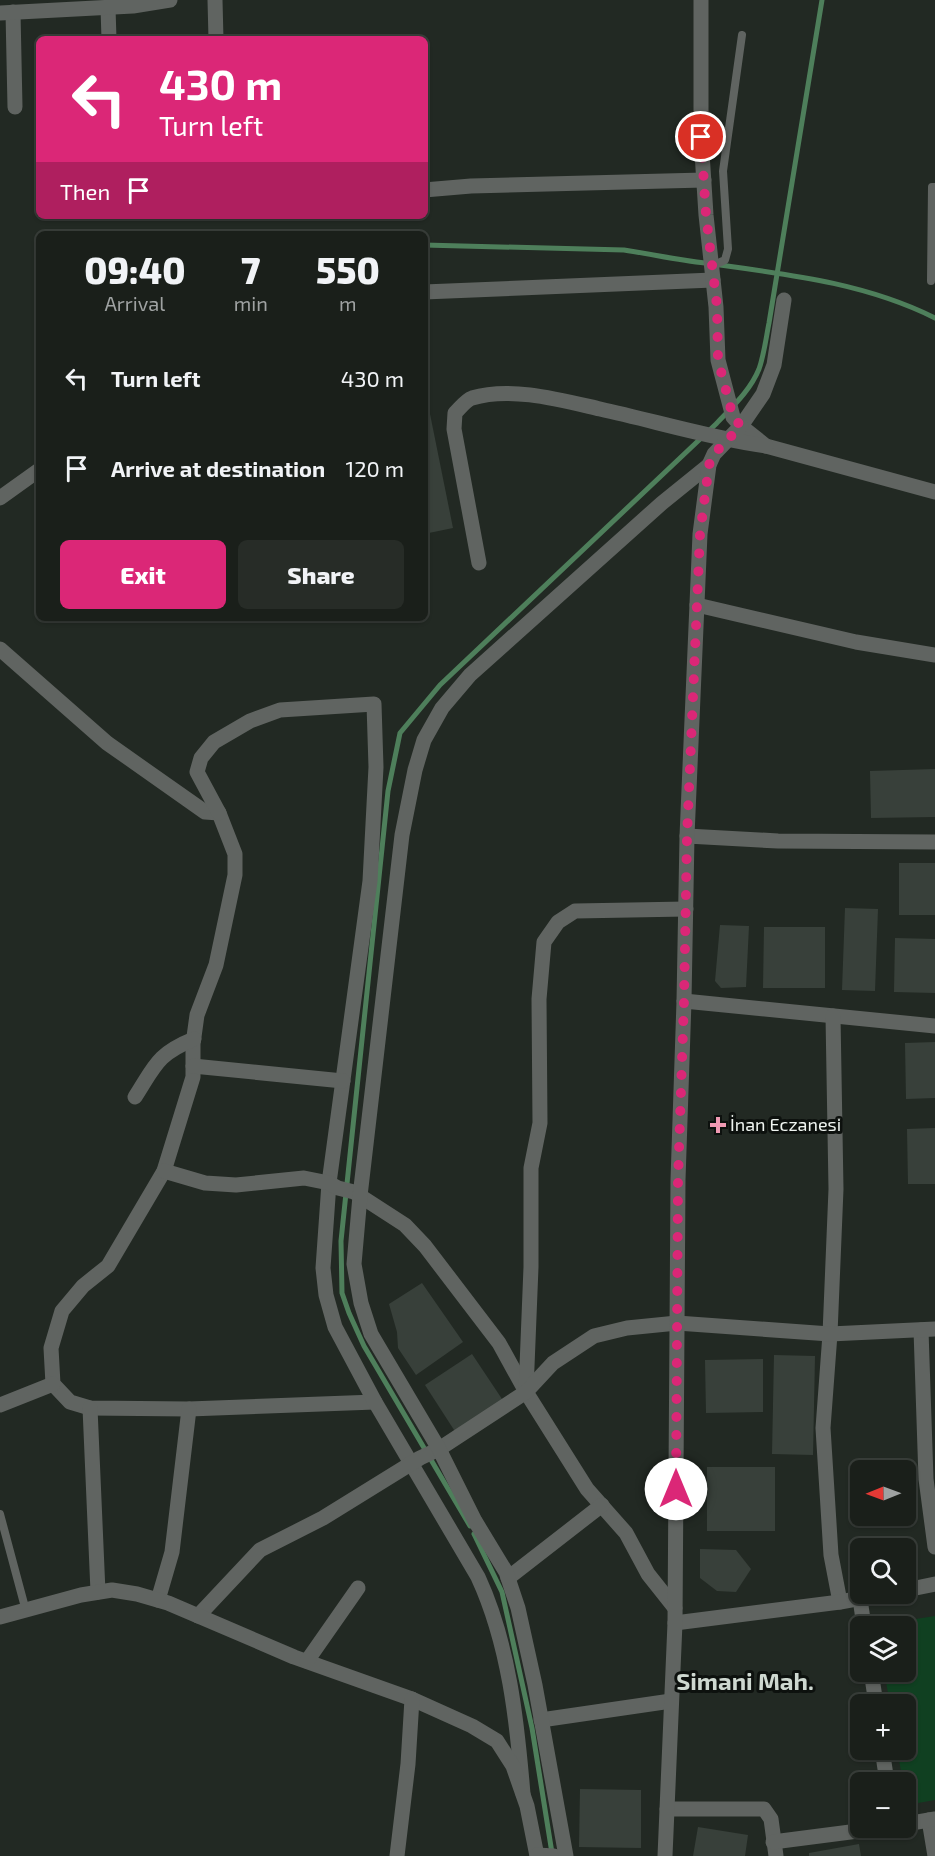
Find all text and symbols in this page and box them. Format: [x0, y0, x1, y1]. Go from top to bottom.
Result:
text: 430 m [159, 58, 282, 108]
icon: left [60, 60, 138, 138]
text: Turn left [159, 109, 263, 141]
pin [675, 111, 726, 162]
icon: arrive [684, 120, 717, 153]
icon: arrive [122, 174, 155, 207]
text: Then [60, 178, 110, 204]
text: 09:40 [84, 248, 185, 291]
text: 7 [241, 248, 260, 291]
text: 550 [316, 248, 380, 291]
text: Arrival [104, 291, 165, 315]
text: min [234, 291, 268, 315]
text: m [339, 291, 357, 315]
icon: left [60, 362, 93, 395]
text: Turn left [111, 365, 200, 391]
text: 430 m [341, 365, 404, 391]
icon: arrive [60, 452, 93, 485]
text: Arrive at destination [111, 455, 325, 481]
text: 120 m [345, 455, 404, 481]
button: Exit [60, 540, 226, 609]
button: Share [238, 540, 404, 609]
place label: İnan Eczanesi [730, 1113, 841, 1135]
marker: İnan Eczanesi [711, 1118, 725, 1132]
position arrow [644, 1457, 708, 1521]
north arrow [850, 1460, 916, 1526]
map controls [850, 1460, 916, 1838]
button: search [850, 1538, 916, 1604]
button: layers [850, 1616, 916, 1682]
district label: Simani Mah. [676, 1666, 814, 1695]
button: + [850, 1694, 916, 1760]
button: − [850, 1772, 916, 1838]

